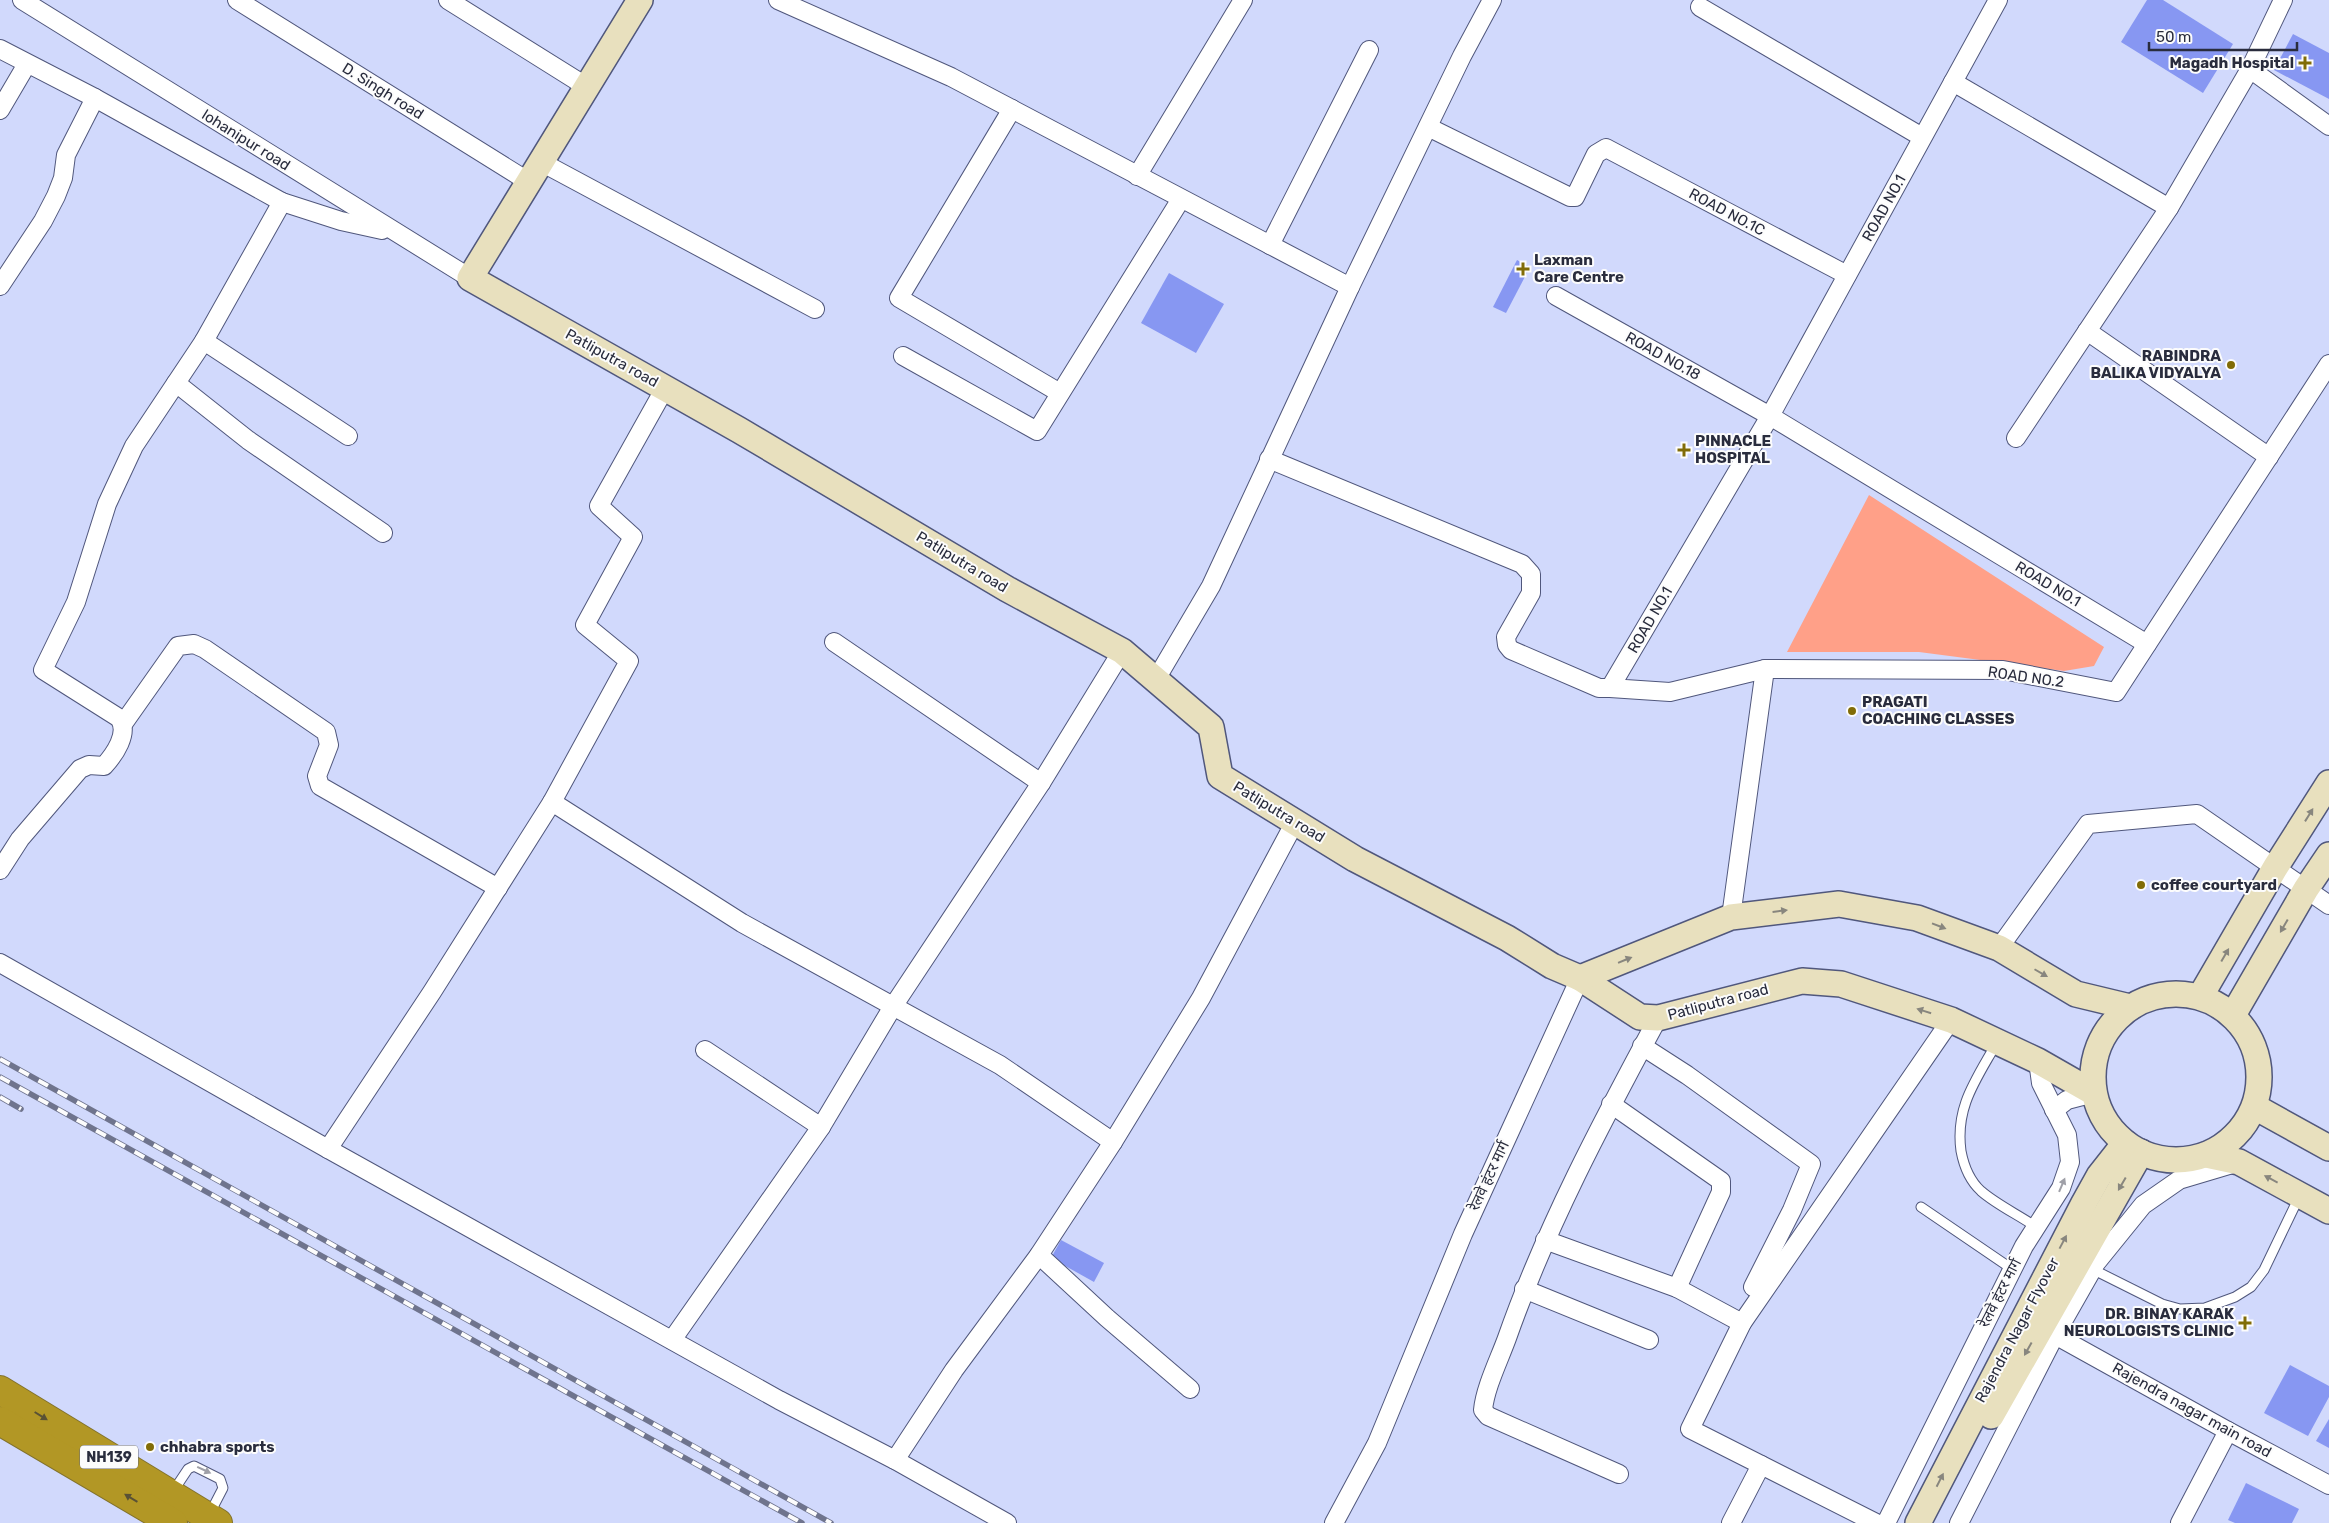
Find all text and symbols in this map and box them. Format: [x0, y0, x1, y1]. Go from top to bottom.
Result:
scale bar [2149, 20, 2296, 52]
text: 50 m [2156, 28, 2191, 46]
place label: Magadh Hospital [2169, 54, 2294, 72]
marker: Magadh Hospital [2298, 56, 2312, 70]
street label: D. Singh road [339, 59, 427, 123]
street label: lohanipur road [199, 106, 293, 174]
street label: ROAD NO.1 [1858, 172, 1910, 244]
street label: ROAD NO.1C [1686, 184, 1768, 240]
place label: Laxman Care Centre [1534, 251, 1624, 286]
marker: Laxman Care Centre [1516, 262, 1530, 276]
street label: Patliputra road [562, 325, 662, 391]
street label: ROAD NO.18 [1622, 328, 1704, 384]
place label: RABINDRA BALIKA VIDYALYA [2090, 347, 2221, 382]
marker: RABINDRA BALIKA VIDYALYA [2225, 359, 2237, 371]
place label: PINNACLE HOSPITAL [1695, 432, 1771, 467]
marker: PINNACLE HOSPITAL [1677, 443, 1691, 457]
street label: Patliputra road [913, 528, 1011, 596]
street label: ROAD NO.1 [2012, 557, 2084, 611]
street label: ROAD NO.1 [1624, 584, 1676, 656]
street label: ROAD NO.2 [1987, 663, 2065, 691]
place label: PRAGATI COACHING CLASSES [1862, 693, 2014, 728]
marker: PRAGATI COACHING CLASSES [1846, 705, 1858, 717]
street label: Patliputra road [1230, 778, 1328, 846]
one-way arrow [2304, 809, 2313, 822]
place label: coffee courtyard [2151, 876, 2277, 894]
marker: coffee courtyard [2135, 879, 2147, 891]
one-way arrow [1772, 907, 1788, 915]
one-way arrow [2280, 919, 2289, 932]
one-way arrow [1932, 922, 1947, 930]
one-way arrow [2220, 948, 2229, 961]
one-way arrow [1618, 956, 1633, 964]
one-way arrow [2033, 969, 2048, 977]
street label: Patliputra road [1666, 980, 1770, 1024]
one-way arrow [1917, 1007, 1932, 1014]
street label: रेलवे हंटर मार्ग [1465, 1137, 1513, 1215]
one-way arrow [2263, 1175, 2278, 1183]
one-way arrow [2118, 1177, 2127, 1190]
one-way arrow [2058, 1178, 2066, 1192]
one-way arrow [2059, 1235, 2067, 1250]
street label: Rajendra Nagar Flyover [1971, 1254, 2063, 1406]
street label: रेलवे हंटर मार्ग [1975, 1255, 2025, 1331]
place label: DR. BINAY KARAK NEUROLOGISTS CLINIC [2064, 1305, 2234, 1340]
marker: DR. BINAY KARAK NEUROLOGISTS CLINIC [2238, 1316, 2252, 1330]
one-way arrow [2024, 1343, 2033, 1356]
street label: Rajendra nagar main road [2109, 1359, 2275, 1461]
one-way arrow [35, 1411, 48, 1420]
place label: chhabra sports [160, 1438, 274, 1456]
marker: chhabra sports [144, 1441, 156, 1453]
road number: NH139 [80, 1445, 138, 1468]
one-way arrow [196, 1466, 211, 1474]
one-way arrow [1936, 1472, 1944, 1487]
one-way arrow [124, 1494, 137, 1503]

